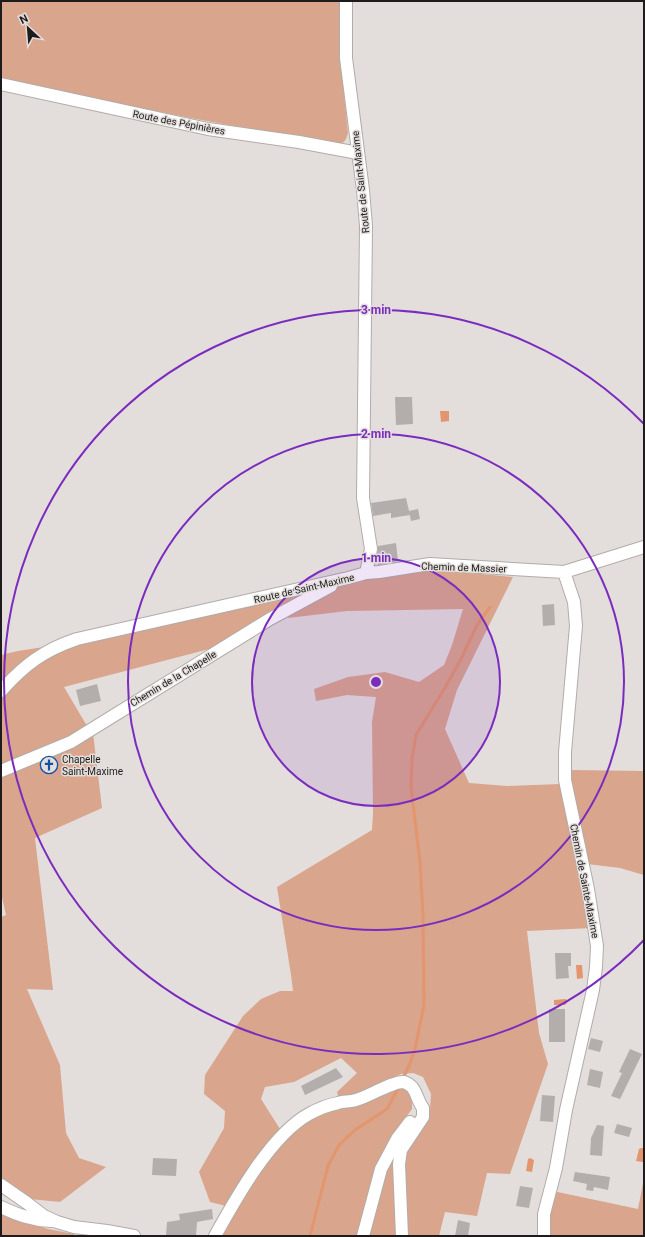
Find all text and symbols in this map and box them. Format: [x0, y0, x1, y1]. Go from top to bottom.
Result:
north arrow [8, 8, 48, 48]
text: N [17, 12, 30, 27]
street label: Route des Pépinières [132, 108, 226, 137]
street label: Route de Saint-Maxime [350, 130, 371, 234]
text: 3 min [361, 303, 391, 317]
text: 2 min [361, 427, 391, 441]
text: 1 min [361, 551, 391, 565]
street label: Chemin de Massier [421, 561, 508, 575]
street label: Route de Saint-Maxime [253, 572, 355, 605]
street label: Chemin de la Chapelle [128, 648, 218, 709]
centre of rings [369, 675, 383, 689]
place label: Chapelle Saint-Maxime [62, 754, 123, 777]
church icon: Chapelle Saint-Maxime [39, 755, 59, 775]
street label: Chemin de Sainte-Maxime [568, 823, 601, 939]

